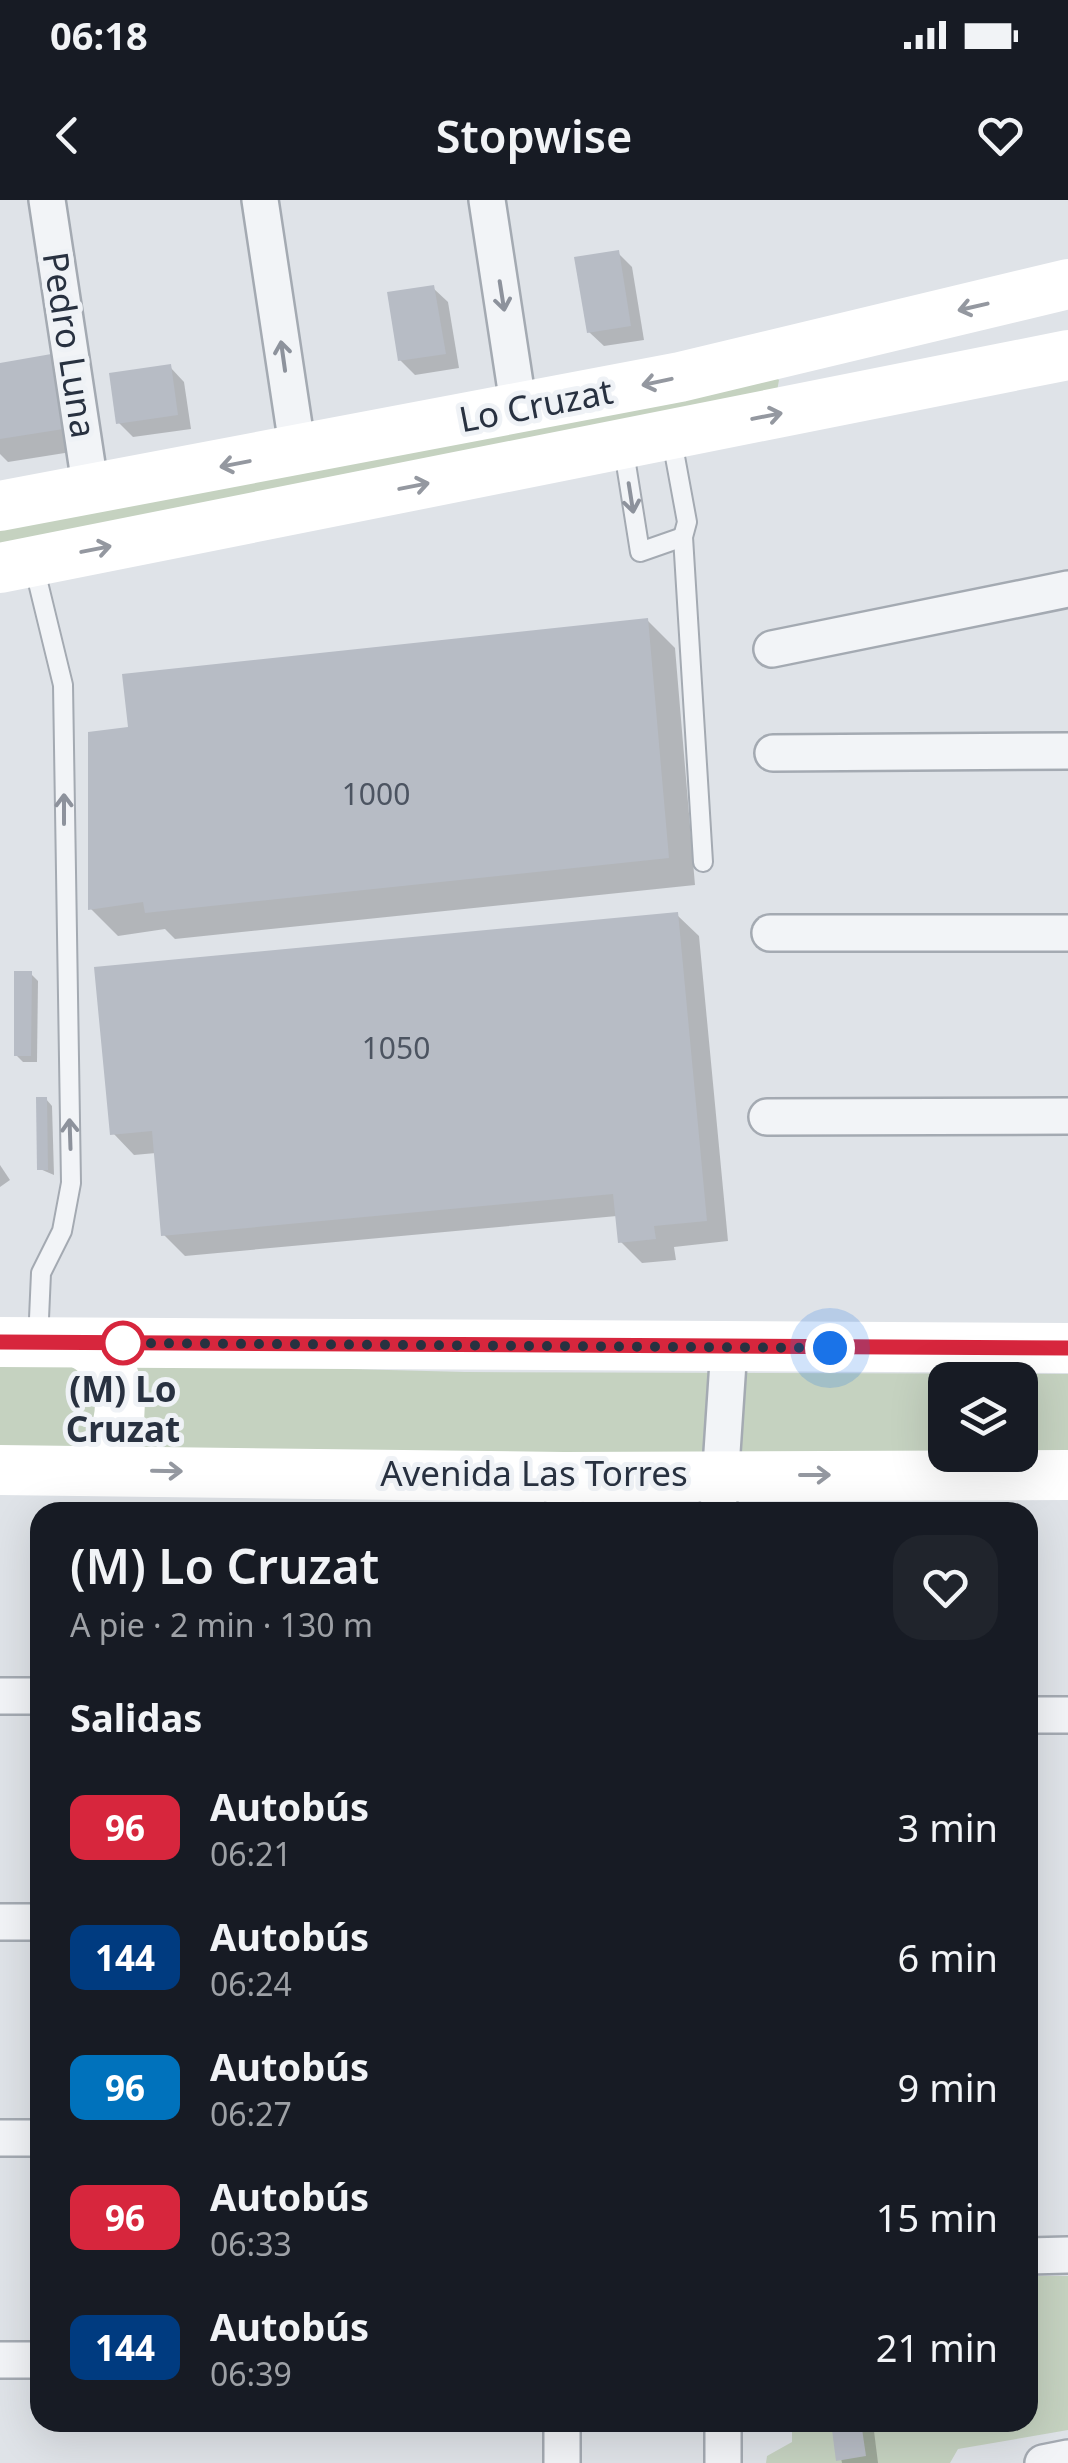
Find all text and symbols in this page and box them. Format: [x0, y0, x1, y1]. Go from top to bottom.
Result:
text: 06:18 [50, 9, 148, 61]
text: Stopwise [436, 105, 632, 166]
icon: back [40, 108, 95, 163]
icon: heart [973, 108, 1028, 163]
street label: Pedro Luna [33, 248, 108, 441]
one-way arrow [493, 280, 511, 312]
one-way arrow [958, 299, 990, 317]
one-way arrow [273, 340, 292, 372]
street label: Lo Cruzat [455, 367, 617, 442]
one-way arrow [642, 373, 674, 392]
one-way arrow [751, 405, 783, 424]
one-way arrow [219, 455, 252, 474]
one-way arrow [397, 475, 429, 494]
one-way arrow [622, 482, 641, 514]
one-way arrow [79, 539, 111, 558]
house number: 1000 [342, 773, 410, 814]
one-way arrow [54, 794, 73, 826]
house number: 1050 [362, 1027, 430, 1068]
one-way arrow [60, 1119, 79, 1151]
marker: (M) Lo Cruzat [102, 1322, 144, 1364]
your location [805, 1323, 855, 1373]
map controls [928, 1362, 1038, 1472]
button: layers [928, 1362, 1038, 1472]
place label: (M) Lo Cruzat [66, 1365, 180, 1452]
street label: Avenida Las Torres [380, 1449, 688, 1496]
one-way arrow [151, 1461, 183, 1480]
one-way arrow [798, 1466, 831, 1484]
text: (M) Lo Cruzat [70, 1533, 379, 1598]
button: heart [893, 1535, 998, 1640]
text: A pie · 2 min · 130 m [70, 1603, 373, 1646]
text: Salidas [70, 1691, 202, 1743]
text: Autobús [210, 1780, 369, 1832]
text: 3 min [898, 1801, 998, 1853]
text: 96 [105, 1804, 145, 1851]
text: 06:21 [210, 1832, 292, 1875]
text: Autobús [210, 1910, 369, 1962]
text: 6 min [898, 1931, 998, 1983]
text: 144 [95, 1934, 155, 1981]
text: 06:24 [210, 1962, 292, 2005]
text: Autobús [210, 2040, 369, 2092]
text: 9 min [898, 2061, 998, 2113]
text: 96 [105, 2064, 145, 2111]
text: 06:27 [210, 2092, 292, 2135]
text: Autobús [210, 2170, 369, 2222]
text: 15 min [876, 2191, 998, 2243]
text: 96 [105, 2194, 145, 2241]
text: 06:33 [210, 2222, 292, 2265]
text: Autobús [210, 2300, 369, 2352]
text: 21 min [876, 2321, 998, 2373]
text: 144 [95, 2324, 155, 2371]
text: 06:39 [210, 2352, 292, 2395]

